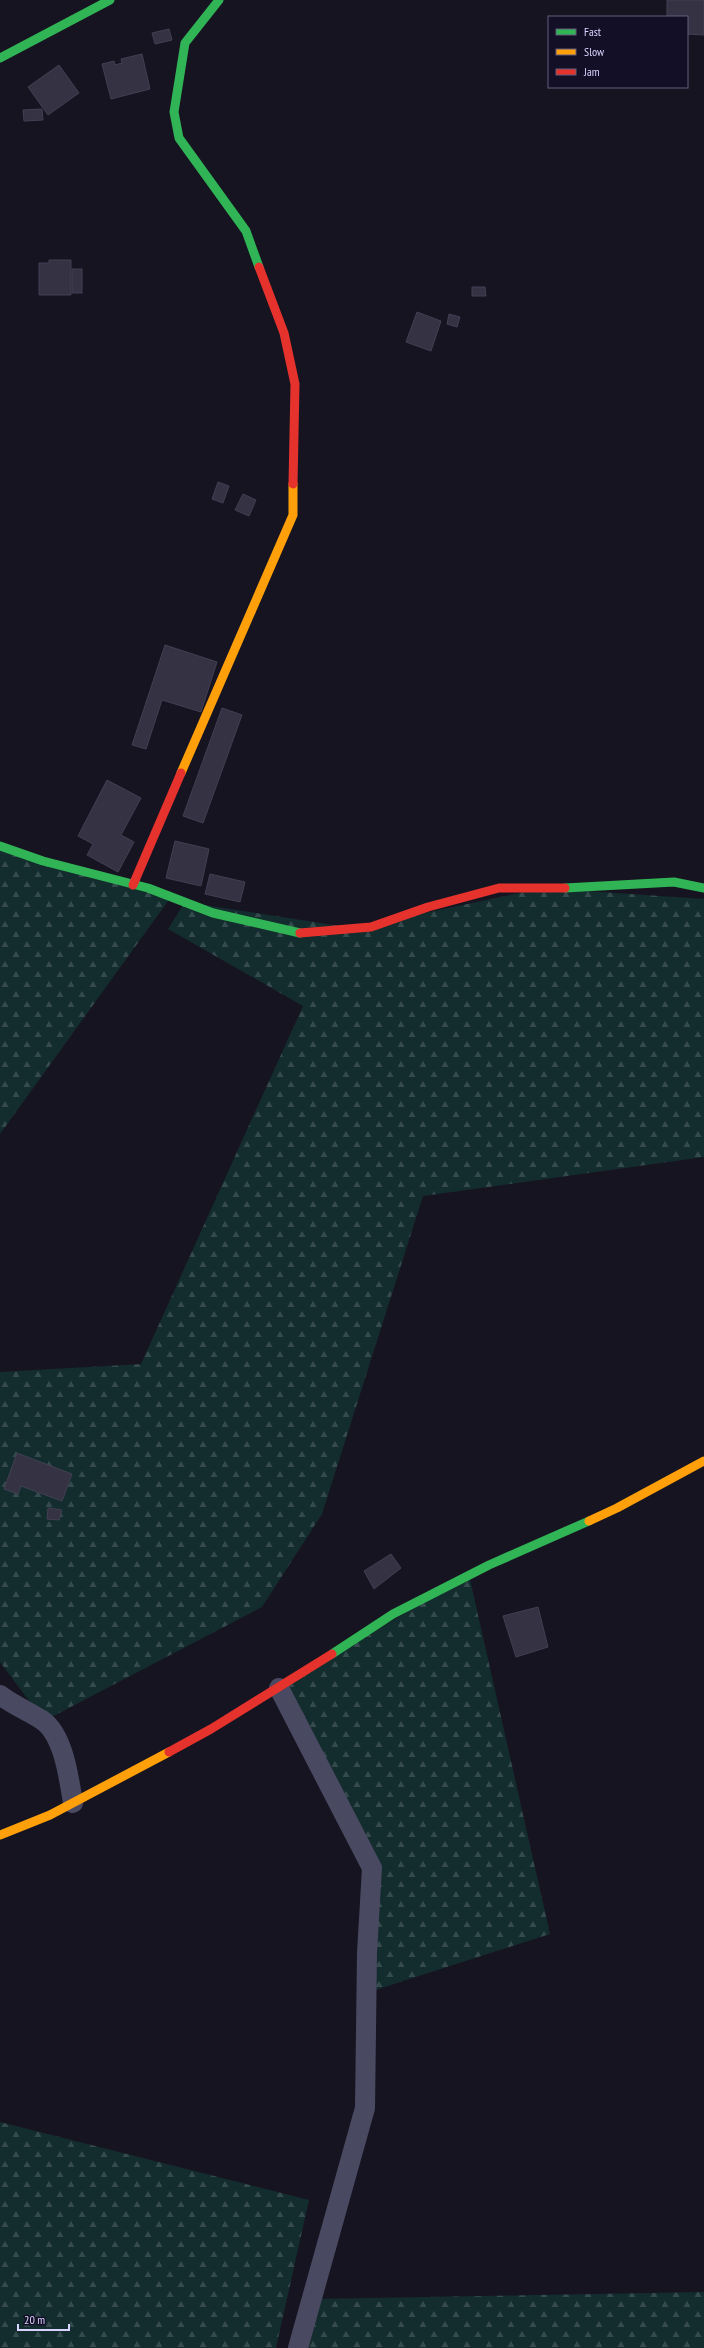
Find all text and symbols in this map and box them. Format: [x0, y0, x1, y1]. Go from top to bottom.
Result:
legend [548, 16, 688, 88]
text: Fast [584, 24, 602, 39]
text: Slow [584, 44, 605, 59]
text: Jam [583, 64, 600, 79]
scale bar [18, 2306, 69, 2332]
text: 20 m [24, 2312, 45, 2327]

